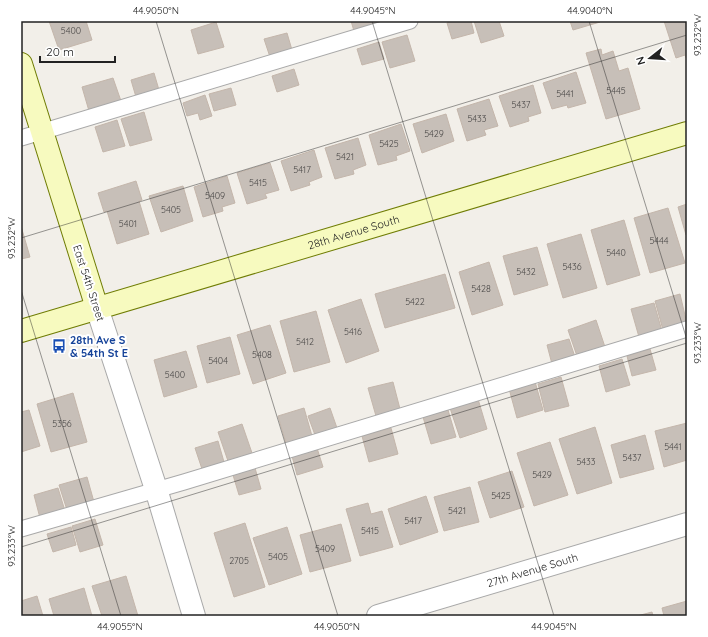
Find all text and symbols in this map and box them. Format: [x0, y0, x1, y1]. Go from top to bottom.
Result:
text: 44.9050°N [133, 4, 179, 17]
text: 44.9045°N [350, 4, 396, 17]
text: 44.9040°N [567, 4, 613, 17]
text: 93.232°W [691, 14, 704, 56]
house number: 5400 [61, 25, 81, 36]
scale bar [40, 38, 115, 64]
north arrow [630, 38, 670, 78]
text: 20 m [46, 44, 74, 59]
text: N [633, 55, 648, 67]
house number: 5445 [606, 85, 626, 96]
house number: 5441 [556, 88, 574, 99]
house number: 5437 [512, 99, 531, 110]
house number: 5433 [467, 113, 487, 124]
house number: 5429 [424, 128, 444, 139]
house number: 5425 [379, 138, 399, 149]
house number: 5421 [336, 151, 354, 162]
house number: 5417 [293, 164, 311, 175]
house number: 5415 [249, 177, 267, 188]
house number: 5409 [205, 190, 225, 201]
house number: 5405 [161, 204, 181, 215]
street label: 28th Avenue South [306, 212, 401, 252]
text: 93.232°W [5, 217, 18, 259]
house number: 5401 [119, 218, 137, 229]
house number: 5444 [649, 235, 669, 246]
street label: East 54th Street [70, 243, 108, 323]
house number: 5440 [606, 247, 626, 258]
house number: 5436 [562, 261, 582, 272]
house number: 5432 [516, 266, 536, 277]
house number: 5428 [471, 283, 491, 294]
house number: 5422 [405, 296, 425, 307]
text: 93.233°W [691, 322, 704, 364]
house number: 5416 [344, 326, 362, 337]
place label: 28th Ave S & 54th St E [70, 333, 128, 360]
house number: 5412 [296, 336, 314, 347]
bus stop icon: 28th Ave S & 54th St E [51, 338, 67, 354]
house number: 5408 [252, 349, 272, 360]
house number: 5404 [208, 355, 228, 366]
house number: 5400 [165, 369, 185, 380]
house number: 5356 [52, 418, 72, 429]
house number: 5441 [664, 441, 682, 452]
house number: 5437 [623, 452, 642, 463]
house number: 5433 [576, 456, 596, 467]
house number: 5429 [532, 469, 552, 480]
house number: 5425 [491, 490, 511, 501]
house number: 5421 [448, 505, 466, 516]
house number: 5417 [404, 515, 422, 526]
text: 93.233°W [5, 525, 18, 567]
house number: 5415 [361, 525, 379, 536]
house number: 5409 [315, 543, 335, 554]
street label: 27th Avenue South [485, 550, 579, 590]
house number: 5405 [268, 551, 288, 562]
house number: 2705 [229, 555, 249, 566]
text: 44.9055°N [97, 620, 143, 633]
text: 44.9050°N [314, 620, 360, 633]
text: 44.9045°N [531, 620, 577, 633]

